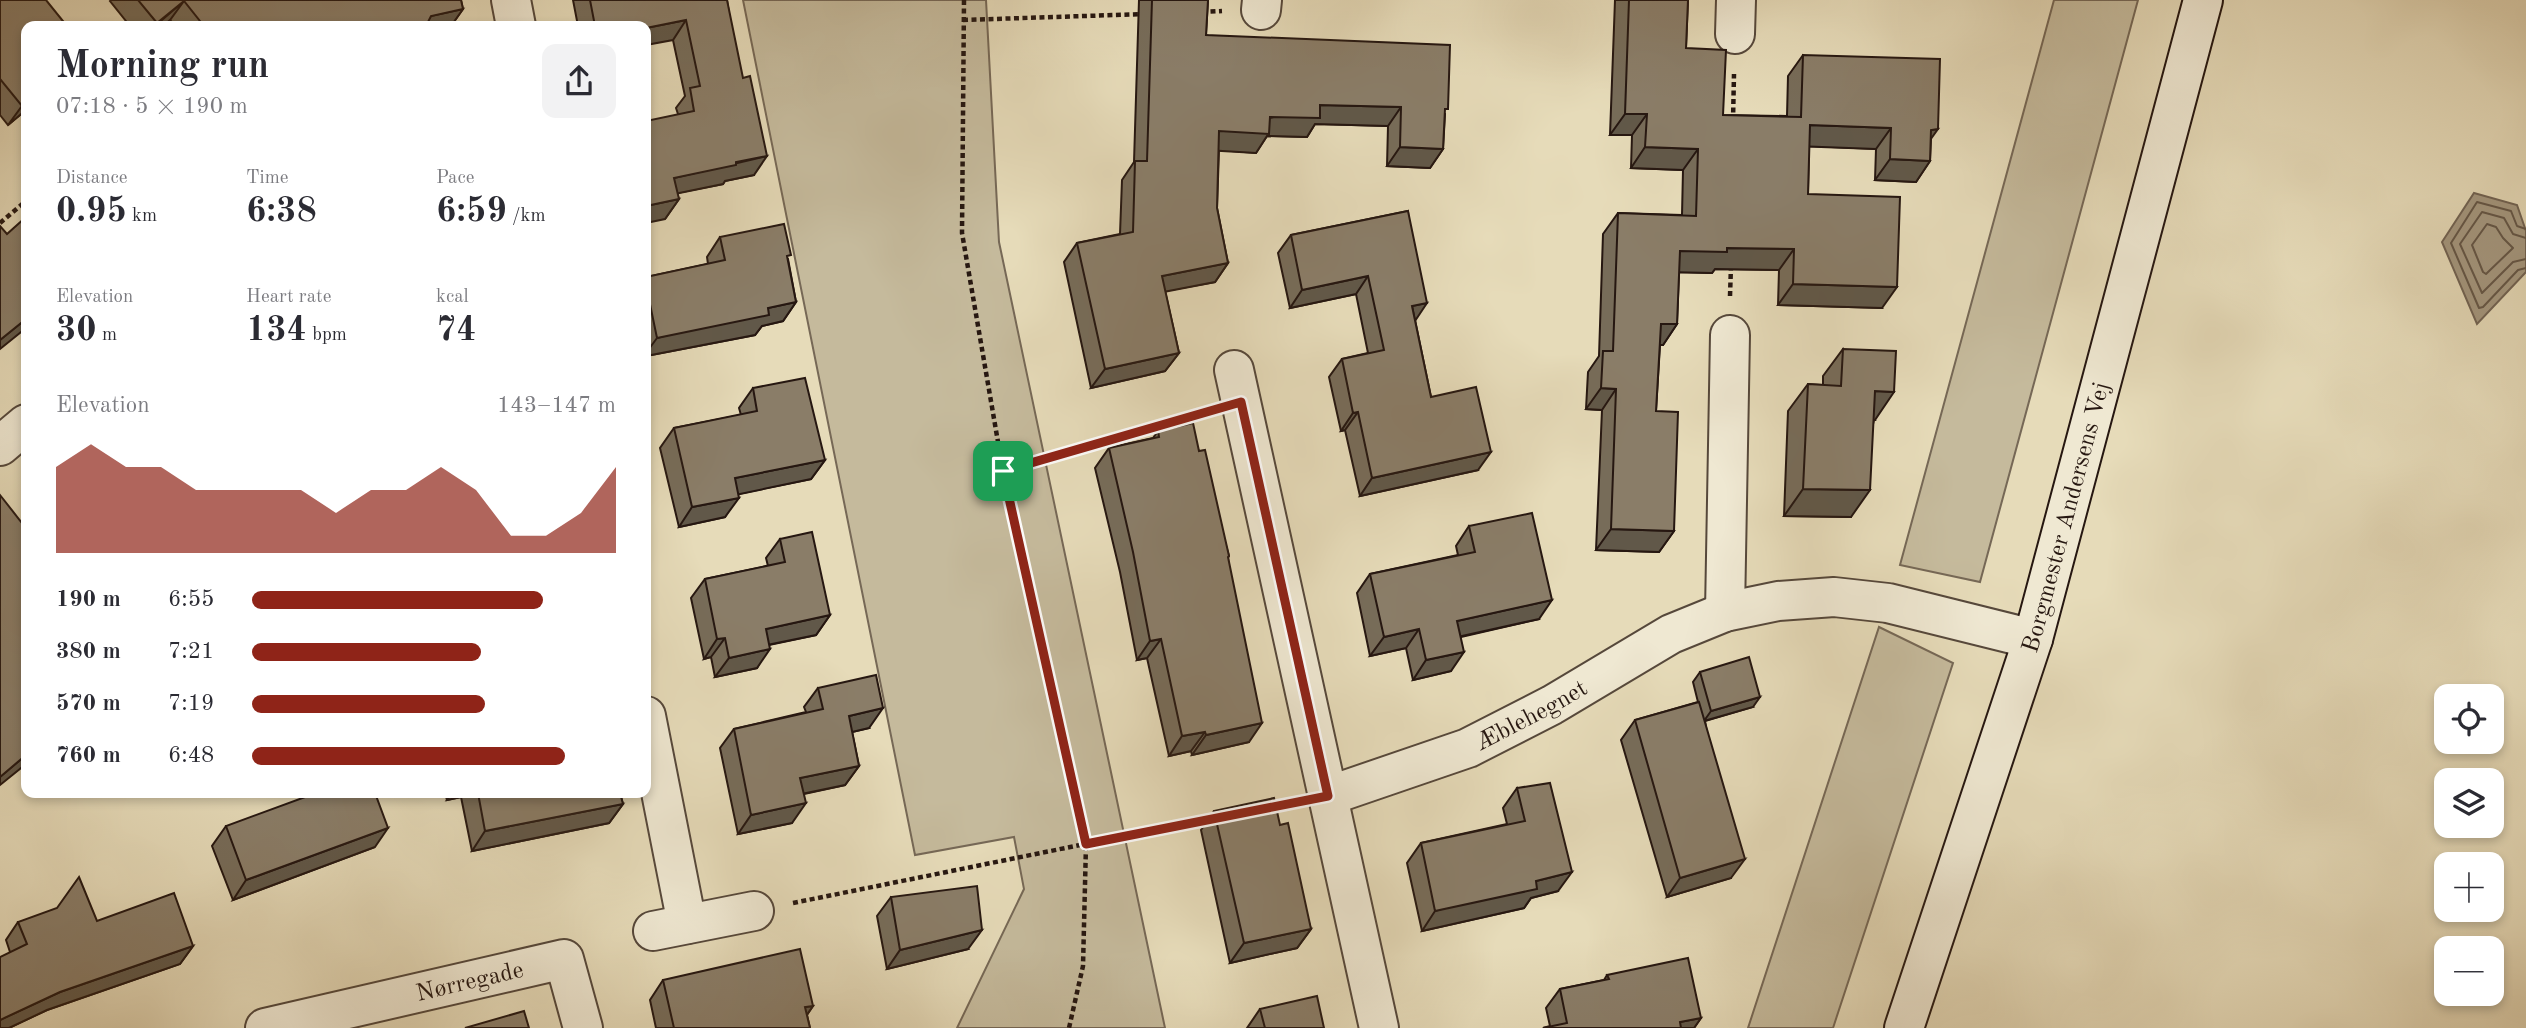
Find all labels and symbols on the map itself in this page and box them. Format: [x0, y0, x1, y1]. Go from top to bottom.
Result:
street label: Borgmester Andersens Vej [2019, 380, 2115, 656]
pin [973, 441, 1033, 501]
street label: Æblehegnet [1472, 677, 1592, 756]
street label: Nørregade [414, 959, 526, 1007]

